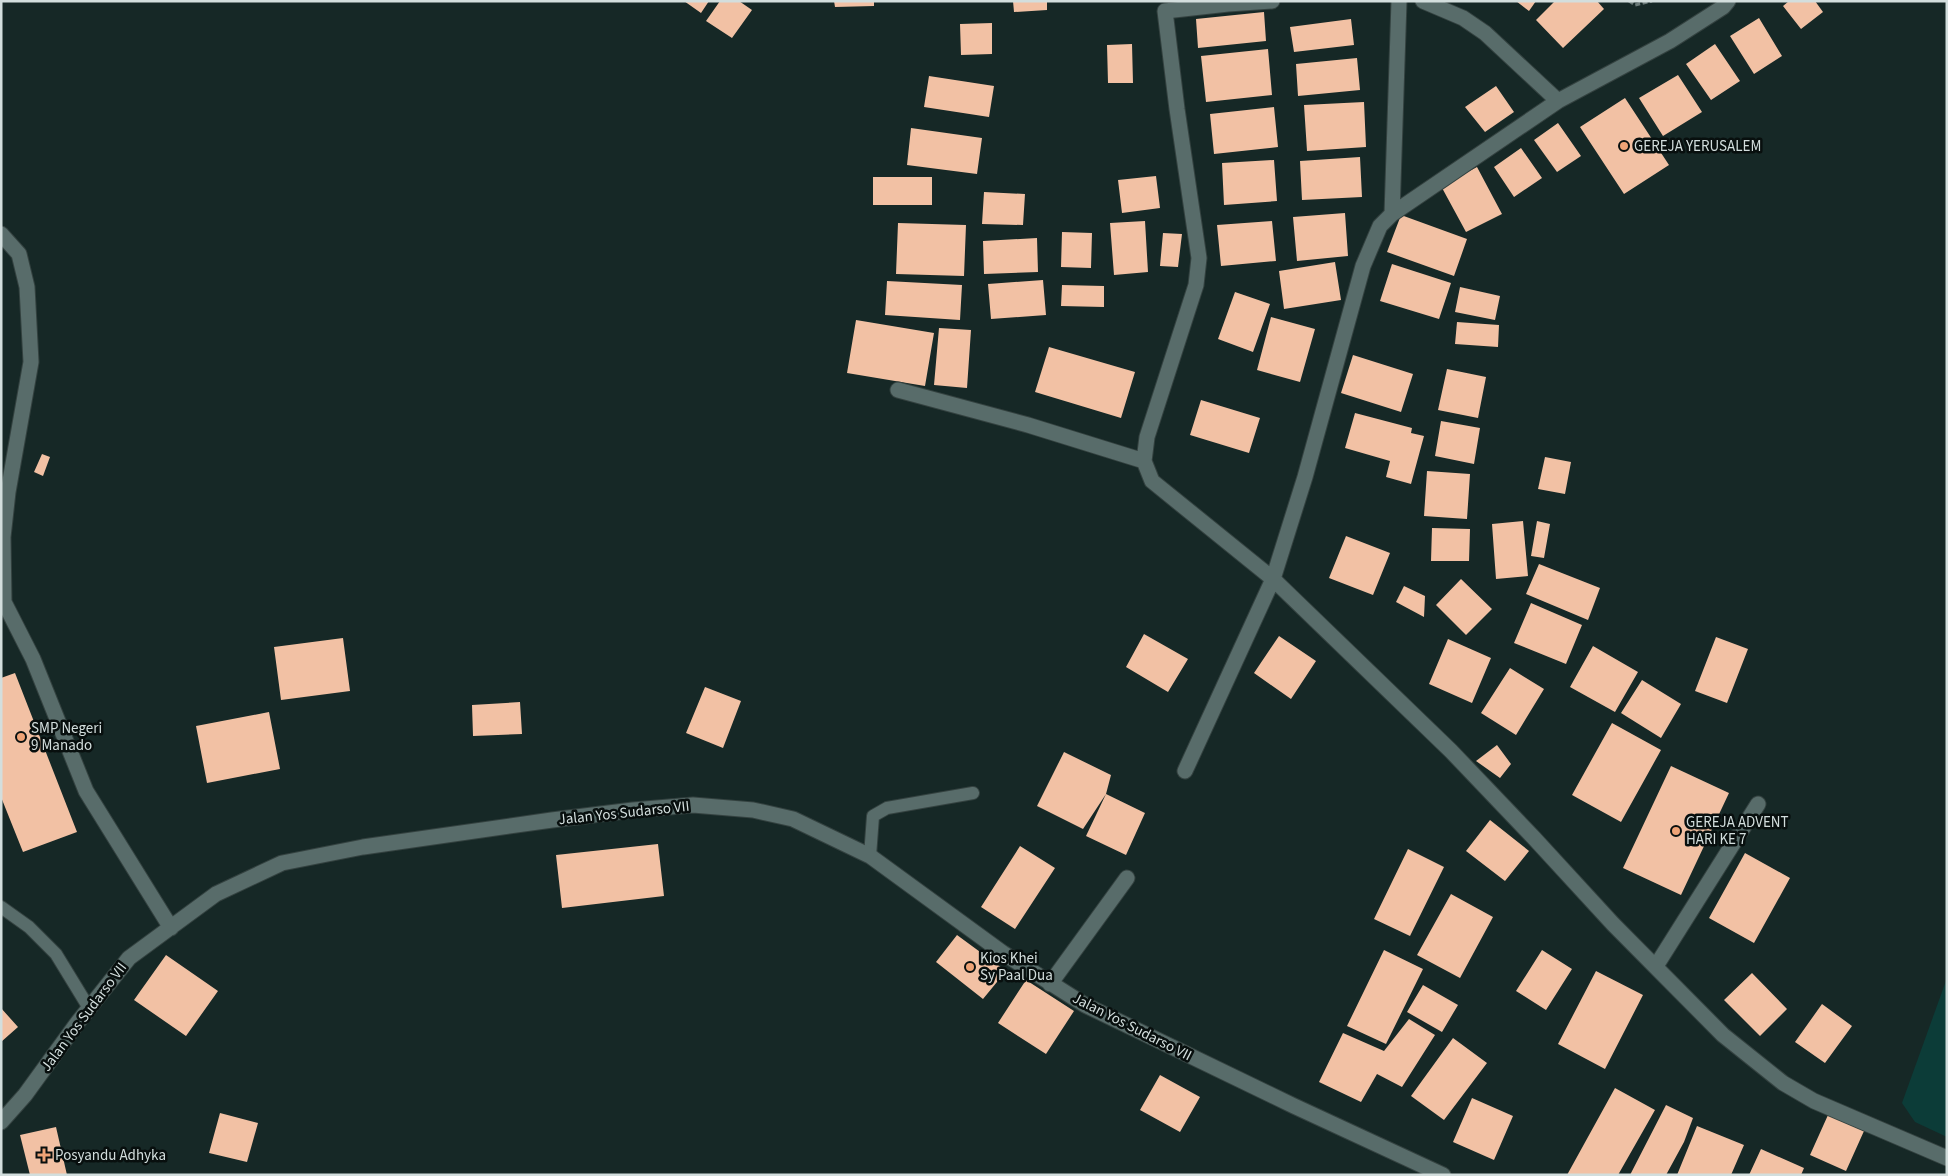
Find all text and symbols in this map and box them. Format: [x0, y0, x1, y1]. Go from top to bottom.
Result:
place label: GEREJA YERUSALEM [1634, 136, 1761, 157]
marker: GEREJA YERUSALEM [1618, 140, 1630, 152]
place label: SMP Negeri 9 Manado [31, 718, 102, 756]
marker: SMP Negeri 9 Manado [15, 731, 27, 743]
street label: Jalan Yos Sudarso VII [558, 796, 690, 830]
place label: GEREJA ADVENT HARI KE 7 [1686, 812, 1789, 850]
marker: GEREJA ADVENT HARI KE 7 [1670, 825, 1682, 837]
place label: Kios Khei Sy Paal Dua [980, 948, 1053, 986]
street label: Jalan Yos Sudarso VII [36, 958, 132, 1076]
marker: Kios Khei Sy Paal Dua [964, 961, 976, 973]
street label: Jalan Yos Sudarso VII [1069, 988, 1195, 1066]
place label: Posyandu Adhyka [55, 1145, 166, 1166]
marker: Posyandu Adhyka [37, 1148, 51, 1162]

